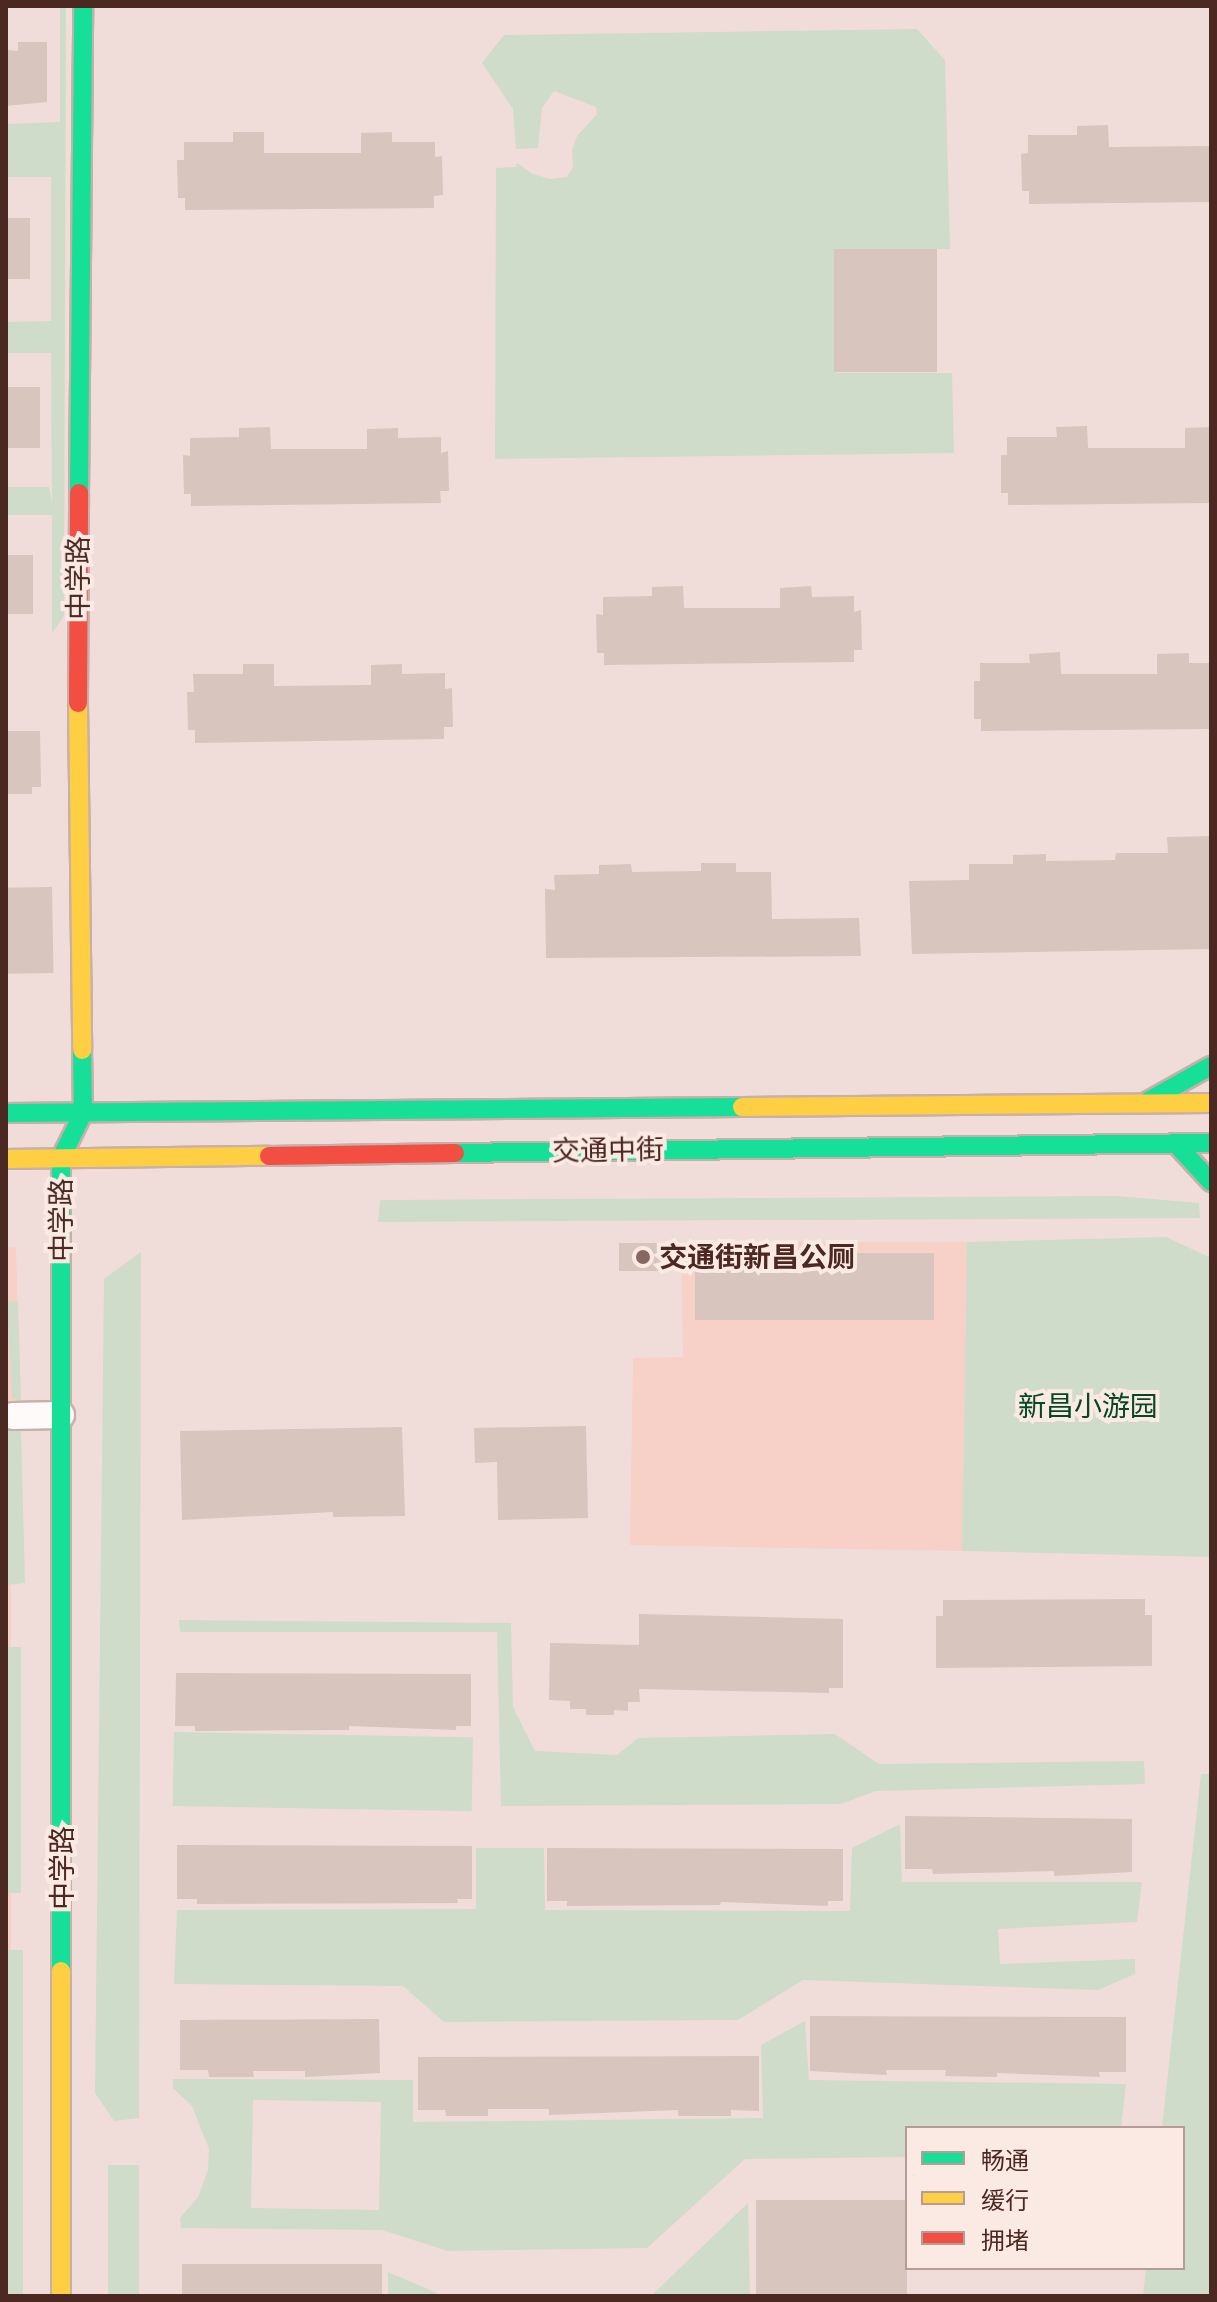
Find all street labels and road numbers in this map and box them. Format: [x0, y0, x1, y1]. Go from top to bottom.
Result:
street label: 中学路 [61, 536, 95, 620]
street label: 交通中街 [552, 1132, 664, 1168]
street label: 中学路 [44, 1178, 78, 1262]
street label: 中学路 [45, 1826, 79, 1910]

